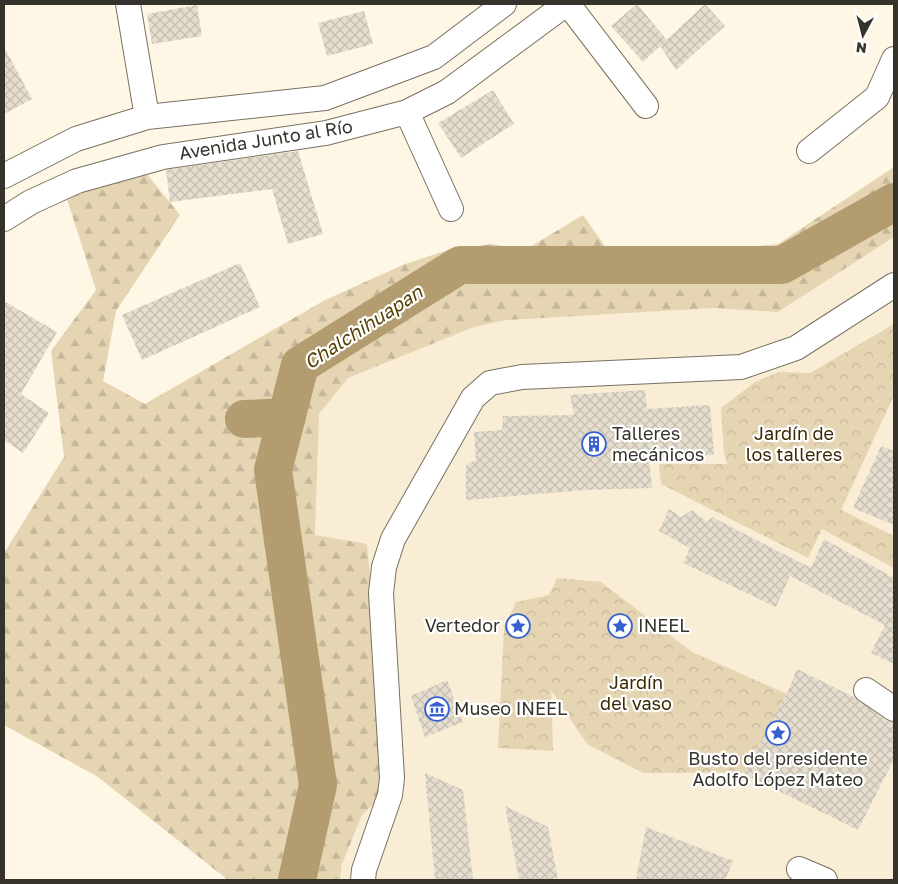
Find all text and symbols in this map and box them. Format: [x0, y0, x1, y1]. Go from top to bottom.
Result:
north arrow [838, 10, 888, 60]
text: N [855, 39, 868, 57]
street label: Avenida Junto al Río [178, 114, 354, 164]
water label: Chalchihuapan [299, 279, 427, 373]
place label: Talleres mecánicos [612, 422, 704, 465]
park label: Jardín de los talleres [746, 422, 842, 465]
building icon: Talleres mecánicos [581, 431, 607, 457]
place icon: Vertedor [505, 613, 531, 639]
place icon: INEEL [607, 613, 633, 639]
place label: Vertedor [425, 614, 500, 636]
place label: INEEL [638, 614, 690, 636]
park label: Jardín del vaso [600, 671, 672, 714]
museum icon: Museo INEEL [424, 696, 450, 722]
place label: Museo INEEL [454, 697, 567, 719]
place icon: Busto del presidente Adolfo López Mateo [765, 720, 791, 746]
place label: Busto del presidente Adolfo López Mateo [688, 747, 868, 790]

